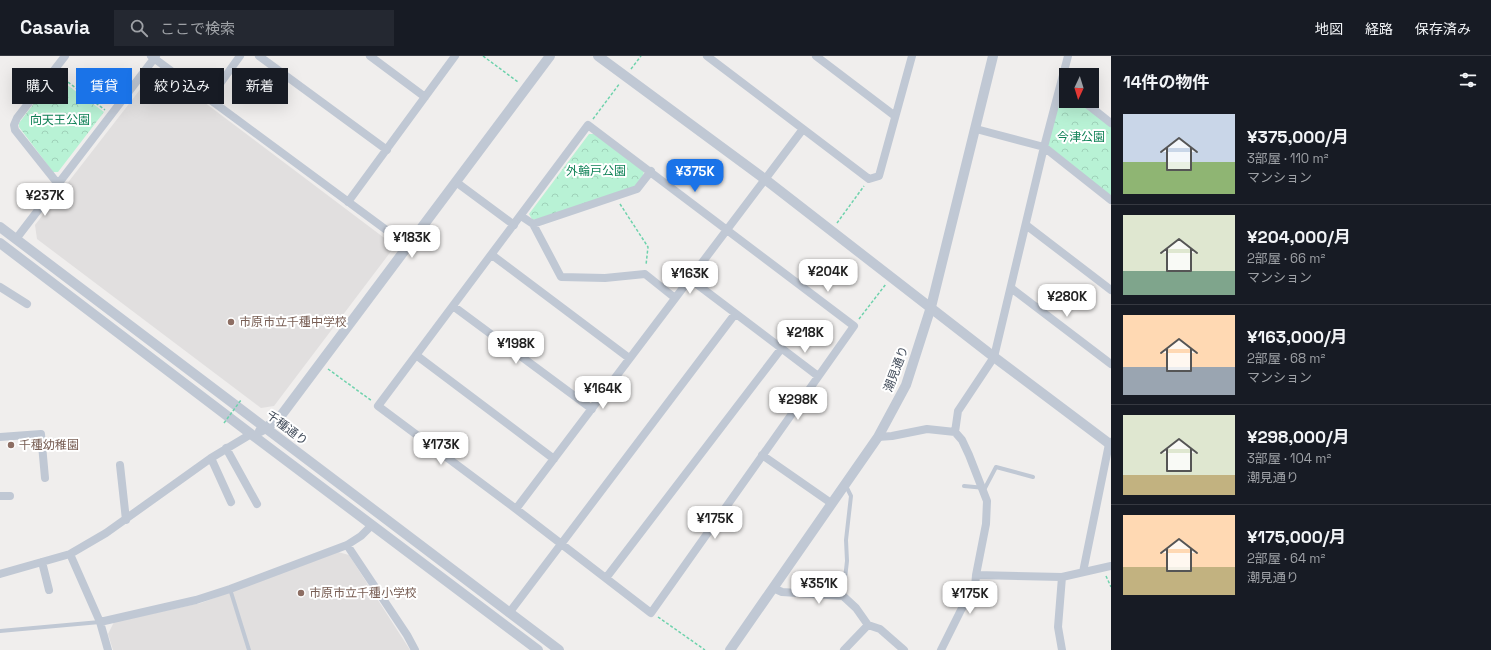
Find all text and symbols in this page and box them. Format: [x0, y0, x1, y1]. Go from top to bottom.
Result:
search box [114, 10, 394, 46]
text: Casavia [20, 15, 90, 40]
icon: search [128, 17, 150, 39]
text: ここで検索 [160, 19, 235, 38]
text: 地図 [1315, 20, 1343, 38]
text: 経路 [1365, 20, 1393, 38]
text: 保存済み [1415, 20, 1471, 38]
chip: 購入 [12, 68, 68, 104]
chip: 賃貸 [76, 68, 132, 104]
chip: 絞り込み [140, 68, 224, 104]
chip: 新着 [232, 68, 288, 104]
north arrow [1059, 68, 1099, 108]
map controls [1059, 68, 1099, 108]
icon: filters [1457, 69, 1479, 91]
text: 14件の物件 [1123, 71, 1210, 93]
park label: 向天王公園 [30, 112, 90, 128]
text: ¥375,000/月 [1247, 126, 1349, 148]
park label: 今津公園 [1057, 129, 1105, 145]
icon: home [1155, 130, 1203, 178]
text: 3部屋 · 110 m² [1247, 150, 1328, 167]
pin: ¥375K [667, 159, 723, 193]
park label: 外輪戸公園 [566, 163, 626, 179]
text: ¥375K [675, 163, 715, 180]
text: マンション [1247, 169, 1312, 186]
pin: ¥237K [17, 183, 73, 217]
text: ¥237K [25, 187, 65, 204]
pin: ¥183K [384, 225, 440, 259]
text: ¥204,000/月 [1247, 226, 1351, 248]
text: ¥183K [393, 229, 431, 246]
icon: home [1155, 231, 1203, 279]
text: 2部屋 · 66 m² [1247, 250, 1325, 267]
pin: ¥204K [800, 259, 856, 293]
pin: ¥163K [662, 261, 718, 295]
text: ¥204K [808, 263, 848, 280]
text: ¥163K [671, 265, 709, 282]
text: マンション [1247, 269, 1312, 286]
pin: ¥280K [1039, 284, 1095, 318]
text: ¥280K [1047, 288, 1087, 305]
place label: 市原市立千種中学校 [239, 314, 347, 330]
marker: 市原市立千種中学校 [226, 317, 236, 327]
pin: ¥218K [777, 320, 833, 354]
text: ¥218K [786, 324, 824, 341]
text: ¥163,000/月 [1247, 326, 1348, 348]
pin: ¥198K [488, 331, 544, 365]
icon: home [1155, 331, 1203, 379]
text: ¥198K [497, 335, 535, 352]
street label: 潮見通り [880, 344, 912, 394]
text: 2部屋 · 68 m² [1247, 350, 1325, 367]
text: マンション [1247, 369, 1312, 386]
pin: ¥164K [575, 376, 631, 410]
text: ¥164K [584, 380, 622, 397]
pin: ¥298K [770, 387, 826, 421]
text: ¥298K [778, 391, 818, 408]
street label: 千種通り [263, 407, 311, 449]
text: ¥298,000/月 [1247, 426, 1350, 448]
icon: home [1155, 431, 1203, 479]
pin: ¥173K [413, 432, 469, 466]
text: ¥173K [422, 436, 460, 453]
place label: 千種幼稚園 [19, 437, 79, 453]
marker: 千種幼稚園 [6, 440, 16, 450]
text: 3部屋 · 104 m² [1247, 450, 1331, 467]
text: 潮見通り [1247, 469, 1299, 486]
pin: ¥175K [687, 506, 743, 540]
text: ¥175K [696, 510, 734, 527]
text: ¥175,000/月 [1247, 526, 1346, 548]
icon: home [1155, 531, 1203, 579]
text: 2部屋 · 64 m² [1247, 550, 1325, 567]
text: 潮見通り [1247, 569, 1299, 586]
pin: ¥351K [791, 571, 847, 605]
text: ¥351K [800, 575, 838, 592]
pin: ¥175K [942, 581, 998, 615]
place label: 市原市立千種小学校 [309, 585, 417, 601]
text: ¥175K [951, 585, 989, 602]
marker: 市原市立千種小学校 [296, 588, 306, 598]

